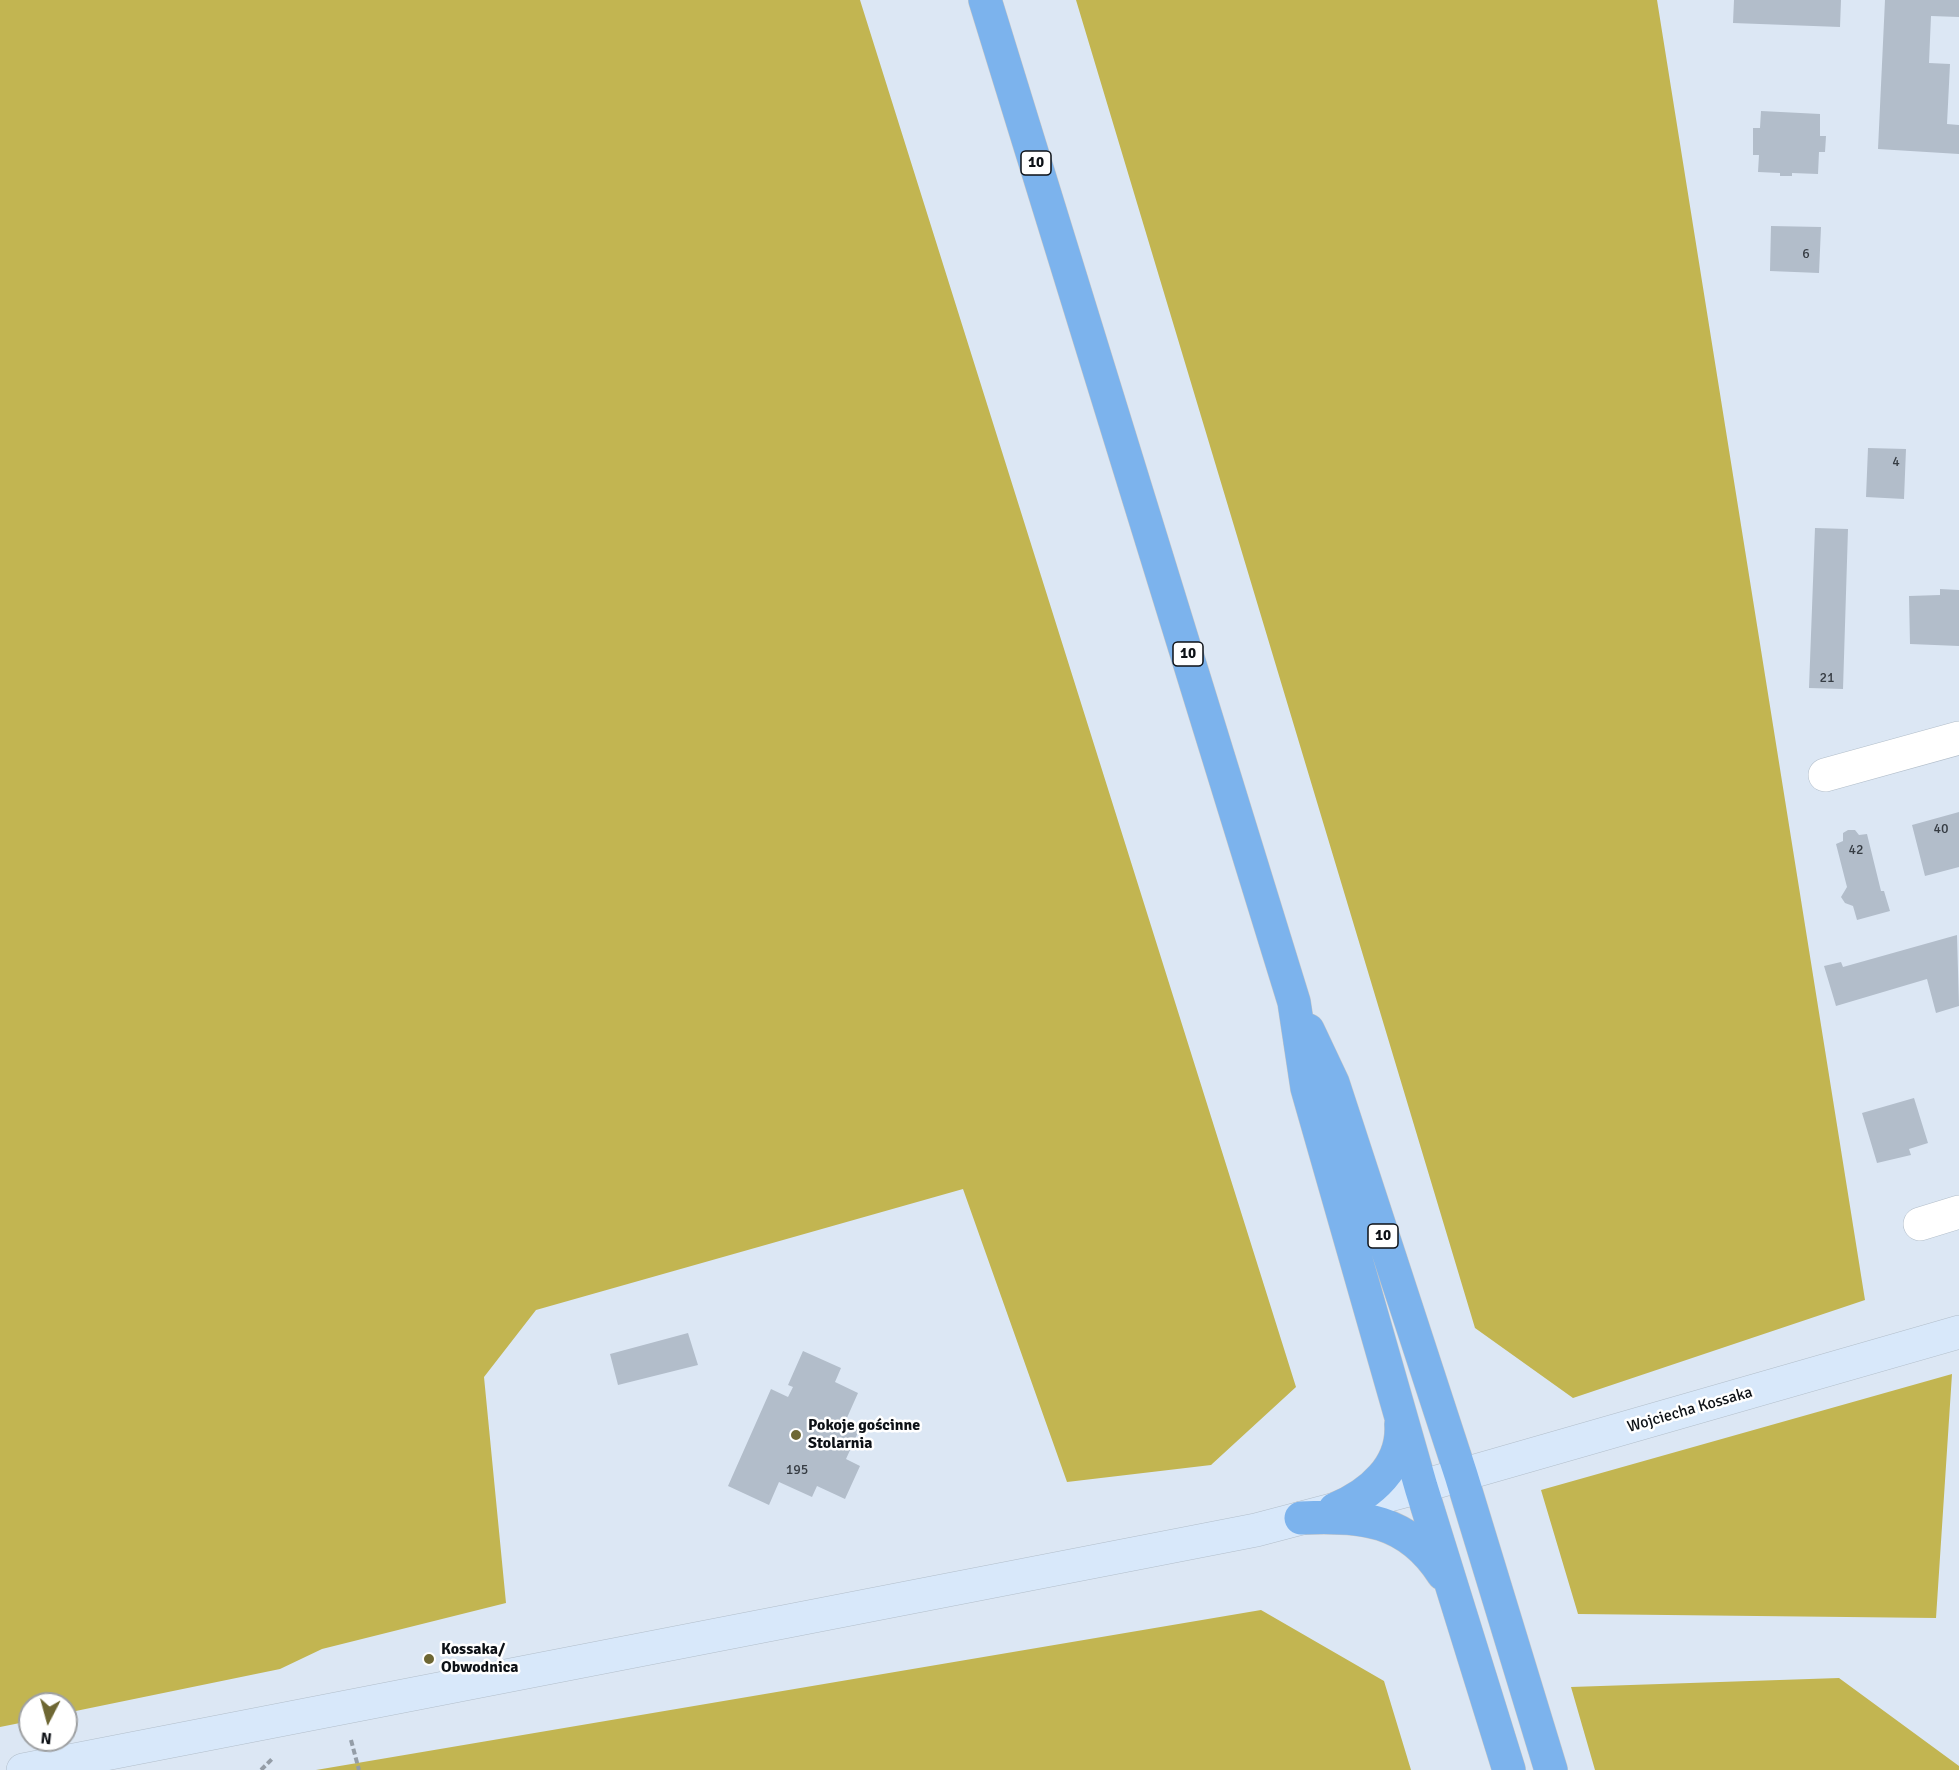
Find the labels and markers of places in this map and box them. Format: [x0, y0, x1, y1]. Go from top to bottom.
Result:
place label: Pokoje gościnne Stolarnia [808, 1416, 920, 1454]
marker: Pokoje gościnne Stolarnia [789, 1428, 803, 1442]
place label: Kossaka/ Obwodnica [441, 1640, 518, 1678]
marker: Kossaka/ Obwodnica [422, 1652, 436, 1666]

